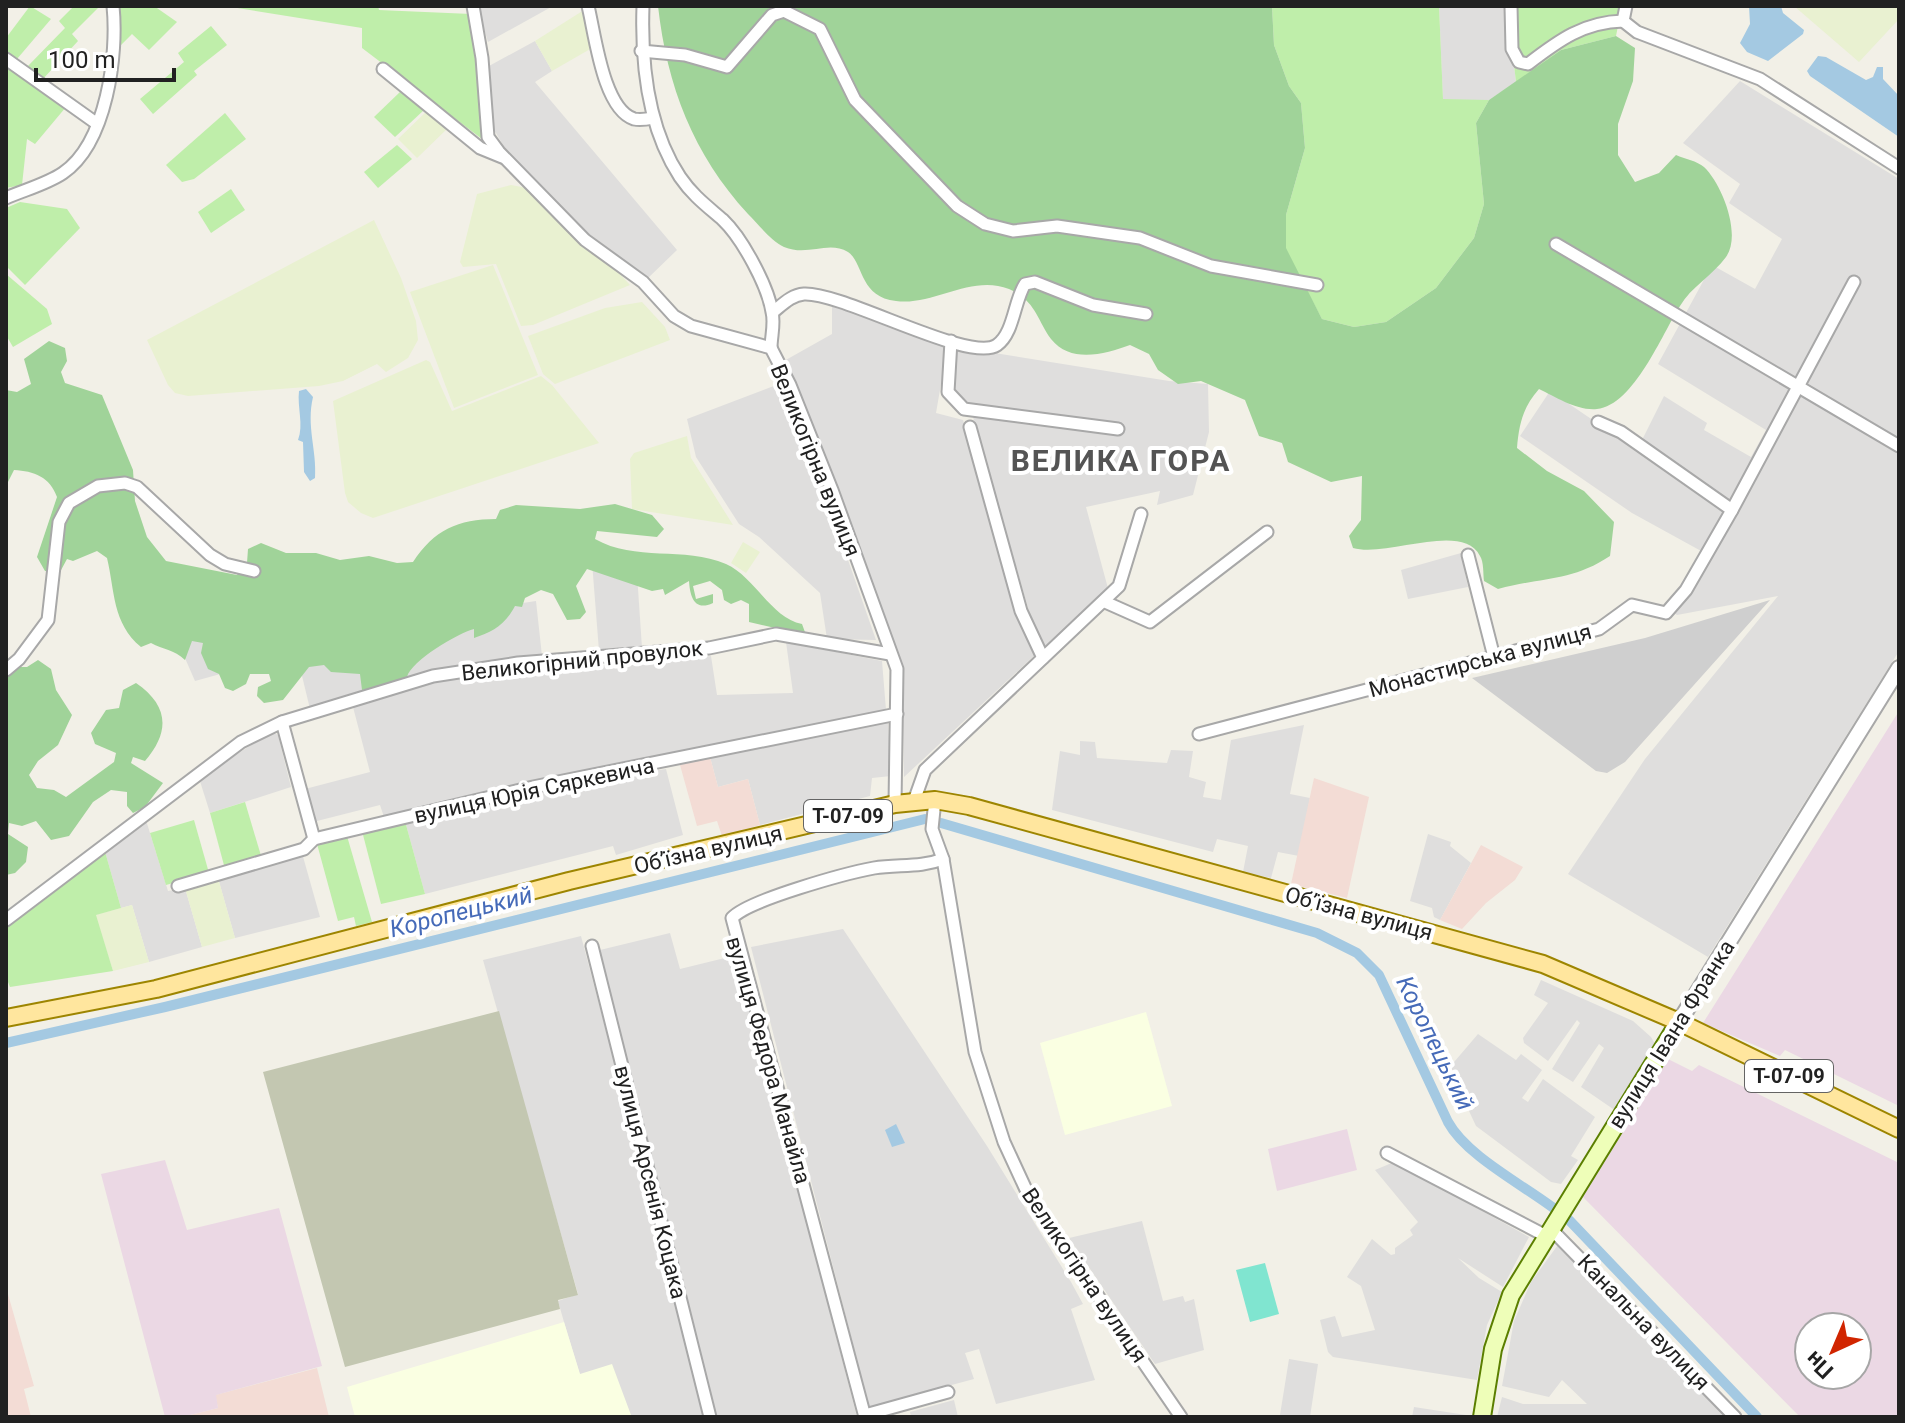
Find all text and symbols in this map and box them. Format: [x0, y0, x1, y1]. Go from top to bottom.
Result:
scale bar [36, 32, 174, 82]
text: 100 m [48, 46, 115, 74]
street label: Великогірна вулиця [766, 360, 866, 560]
district label: ВЕЛИКА ГОРА [1011, 443, 1231, 478]
street label: Монастирська вулиця [1366, 619, 1594, 702]
street label: Великогірний провулок [460, 635, 704, 686]
street label: вулиця Юрія Сяркевича [412, 753, 656, 828]
road number: Т-07-09 [804, 800, 892, 832]
street label: Обʼїзна вулиця [631, 820, 785, 879]
water label: Коропецький [387, 881, 535, 943]
street label: Обʼїзна вулиця [1282, 882, 1435, 945]
street label: вулиця Федора Манайла [721, 934, 816, 1187]
street label: вулиця Івана Франка [1603, 936, 1740, 1133]
water label: Коропецький [1390, 971, 1480, 1115]
road number: Т-07-09 [1745, 1060, 1833, 1092]
street label: вулиця Арсенія Коцака [609, 1063, 692, 1301]
street label: Великогірна вулиця [1017, 1183, 1152, 1367]
street label: Канальна вулиця [1573, 1249, 1715, 1395]
north arrow [1793, 1311, 1873, 1391]
text: Пн [1801, 1346, 1838, 1384]

